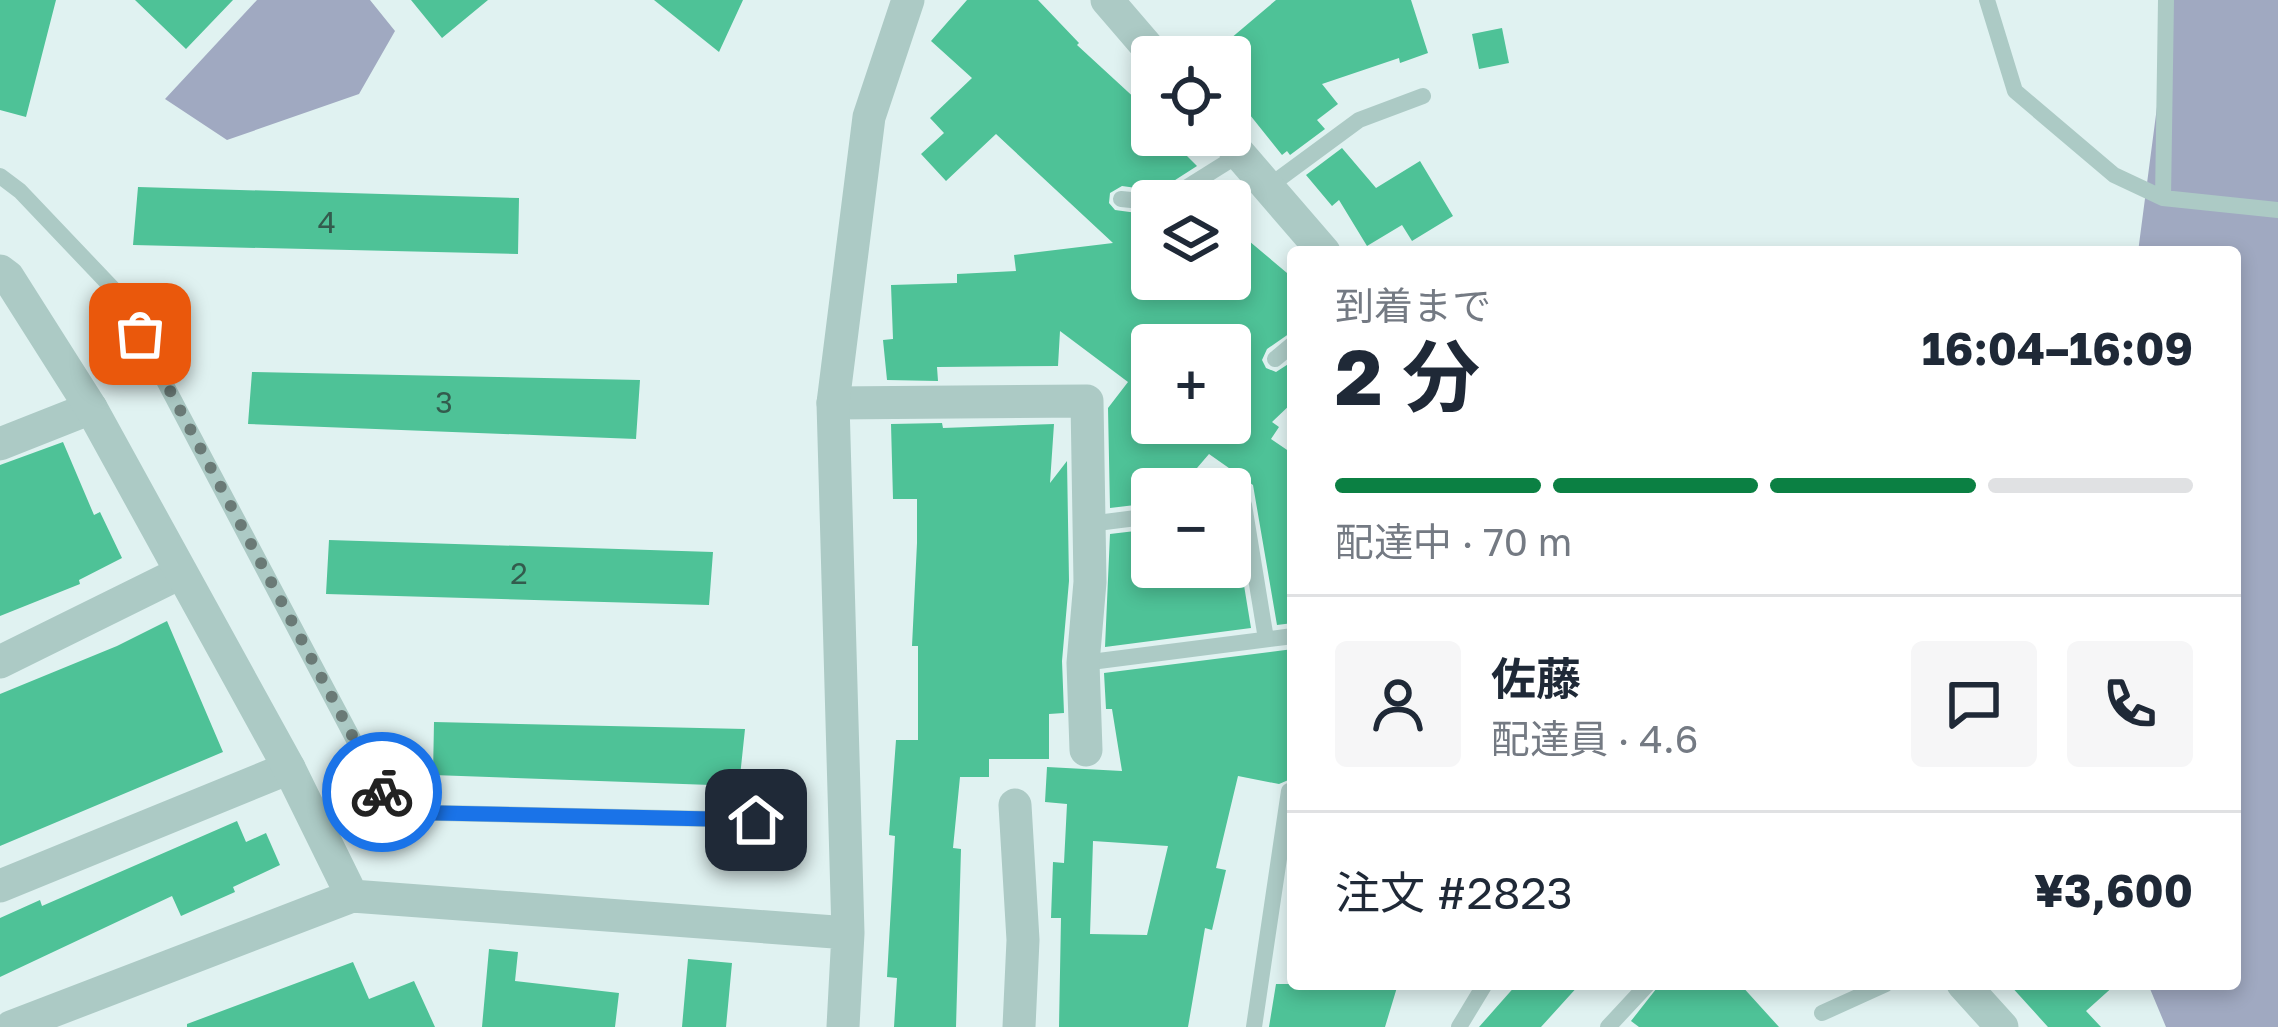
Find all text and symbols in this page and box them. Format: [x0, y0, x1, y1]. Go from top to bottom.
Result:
map controls [1131, 36, 1251, 588]
button: locate [1131, 36, 1251, 156]
button: layers [1131, 180, 1251, 300]
house number: 4 [318, 204, 336, 240]
text: 到着まで [1335, 282, 1491, 329]
pin [89, 283, 191, 385]
icon: bag [107, 301, 173, 367]
text: 16:04–16:09 [1922, 321, 2193, 375]
button: + [1131, 324, 1251, 444]
text: 2 分 [1335, 329, 1480, 422]
house number: 3 [435, 384, 453, 420]
button: − [1131, 468, 1251, 588]
text: 配達中 · 70 m [1335, 518, 1572, 565]
house number: 2 [510, 555, 528, 591]
button: person [1335, 641, 1461, 767]
button: chat [1911, 641, 2037, 767]
button: phone [2067, 641, 2193, 767]
text: 佐藤 [1491, 651, 1581, 705]
text: 配達員 · 4.6 [1491, 715, 1698, 762]
courier [322, 732, 442, 852]
icon: bike [349, 759, 415, 825]
pin [705, 769, 807, 871]
icon: home [723, 787, 789, 853]
text: ¥3,600 [2034, 863, 2193, 917]
text: 注文 #2823 [1335, 865, 1573, 919]

